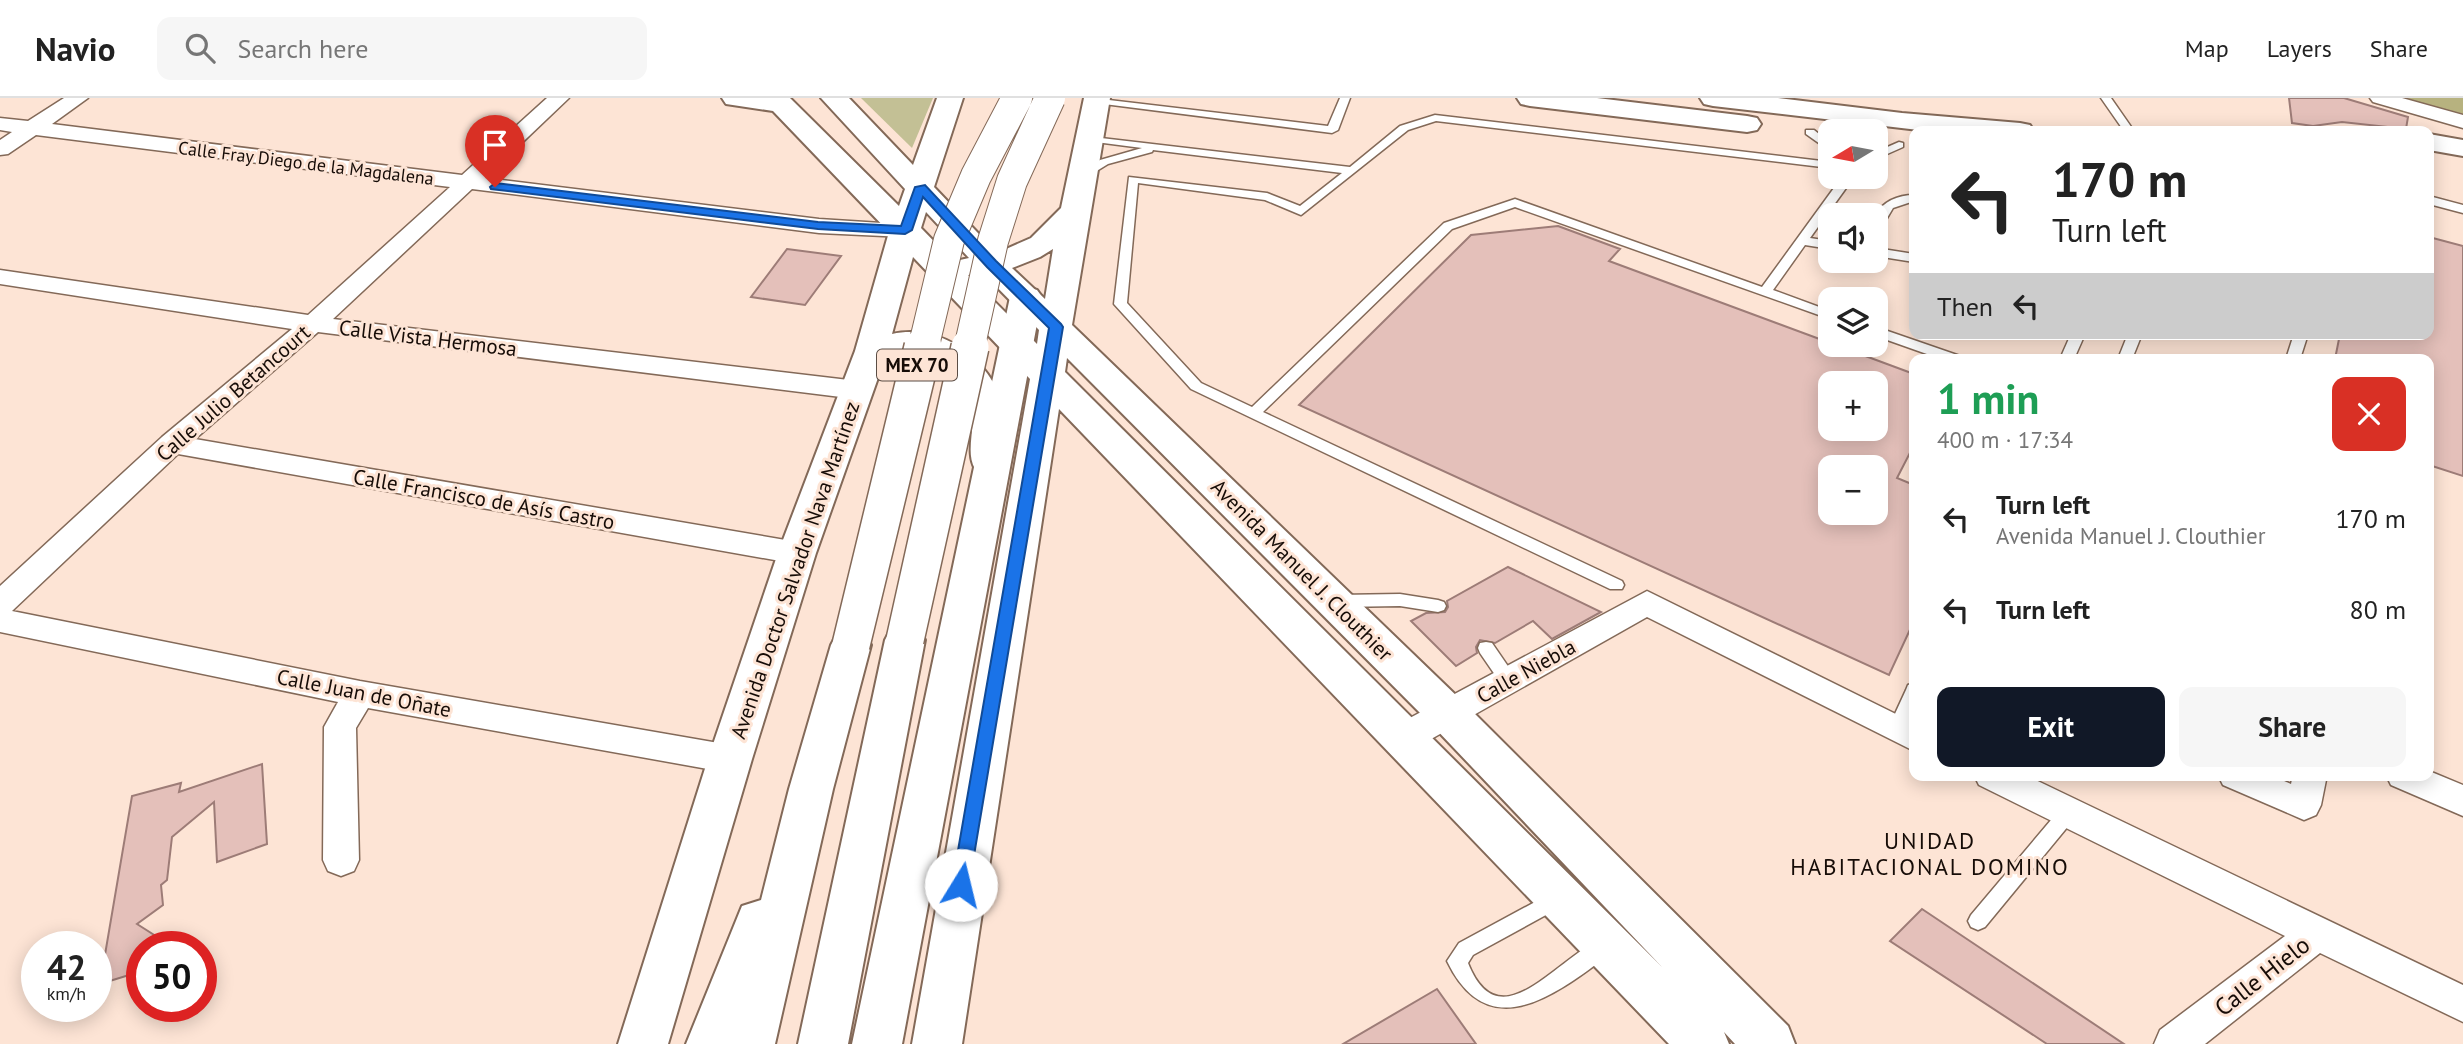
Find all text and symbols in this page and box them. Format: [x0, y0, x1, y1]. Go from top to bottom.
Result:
search box [157, 17, 647, 80]
text: Navio [35, 27, 115, 70]
icon: search [181, 29, 219, 67]
text: Search here [237, 32, 369, 65]
text: Map [2185, 33, 2229, 64]
text: Layers [2267, 33, 2332, 64]
text: Share [2370, 33, 2428, 64]
pin [465, 115, 525, 187]
north arrow [1818, 119, 1888, 189]
map controls [1818, 119, 1888, 525]
icon: arrive [476, 126, 514, 164]
street label: Calle Fray Diego de la Magdalena [177, 136, 435, 190]
text: 170 m [2052, 147, 2187, 211]
icon: left [1937, 154, 2028, 245]
button: sound [1818, 203, 1888, 273]
text: Turn left [2052, 209, 2167, 251]
button: layers [1818, 287, 1888, 357]
icon: left [2007, 287, 2045, 325]
text: Then [1937, 290, 1993, 323]
street label: Calle Vista Hermosa [338, 314, 518, 362]
street label: Calle Julio Betancourt [151, 319, 315, 467]
road number: MEX 70 [877, 350, 957, 380]
button: + [1818, 371, 1888, 441]
text: 1 min [1937, 371, 2039, 426]
button: close [2332, 377, 2406, 451]
street label: Avenida Doctor Salvador Nava Martínez [724, 398, 866, 742]
text: 400 m · 17:34 [1937, 425, 2073, 454]
button: − [1818, 455, 1888, 525]
street label: Calle Francisco de Asís Castro [351, 463, 617, 535]
street label: Avenida Manuel J. Clouthier [1205, 473, 1399, 667]
text: Turn left [1996, 488, 2090, 521]
icon: left [1937, 500, 1975, 538]
text: 170 m [2335, 502, 2406, 535]
text: Avenida Manuel J. Clouthier [1996, 521, 2266, 550]
icon: left [1937, 591, 1975, 629]
text: Turn left [1996, 593, 2090, 626]
text: 80 m [2350, 593, 2406, 626]
street label: Calle Niebla [1472, 633, 1580, 709]
street label: Calle Juan de Oñate [275, 663, 453, 723]
button: Exit [1937, 687, 2165, 767]
button: Share [2179, 687, 2406, 767]
district label: UNIDAD HABITACIONAL DOMINO [1790, 826, 2070, 881]
position arrow [924, 848, 998, 922]
street label: Calle Hielo [2208, 929, 2316, 1023]
speed limit sign: 50 [126, 931, 217, 1022]
text: 42 [47, 944, 86, 990]
text: km/h [47, 982, 86, 1005]

